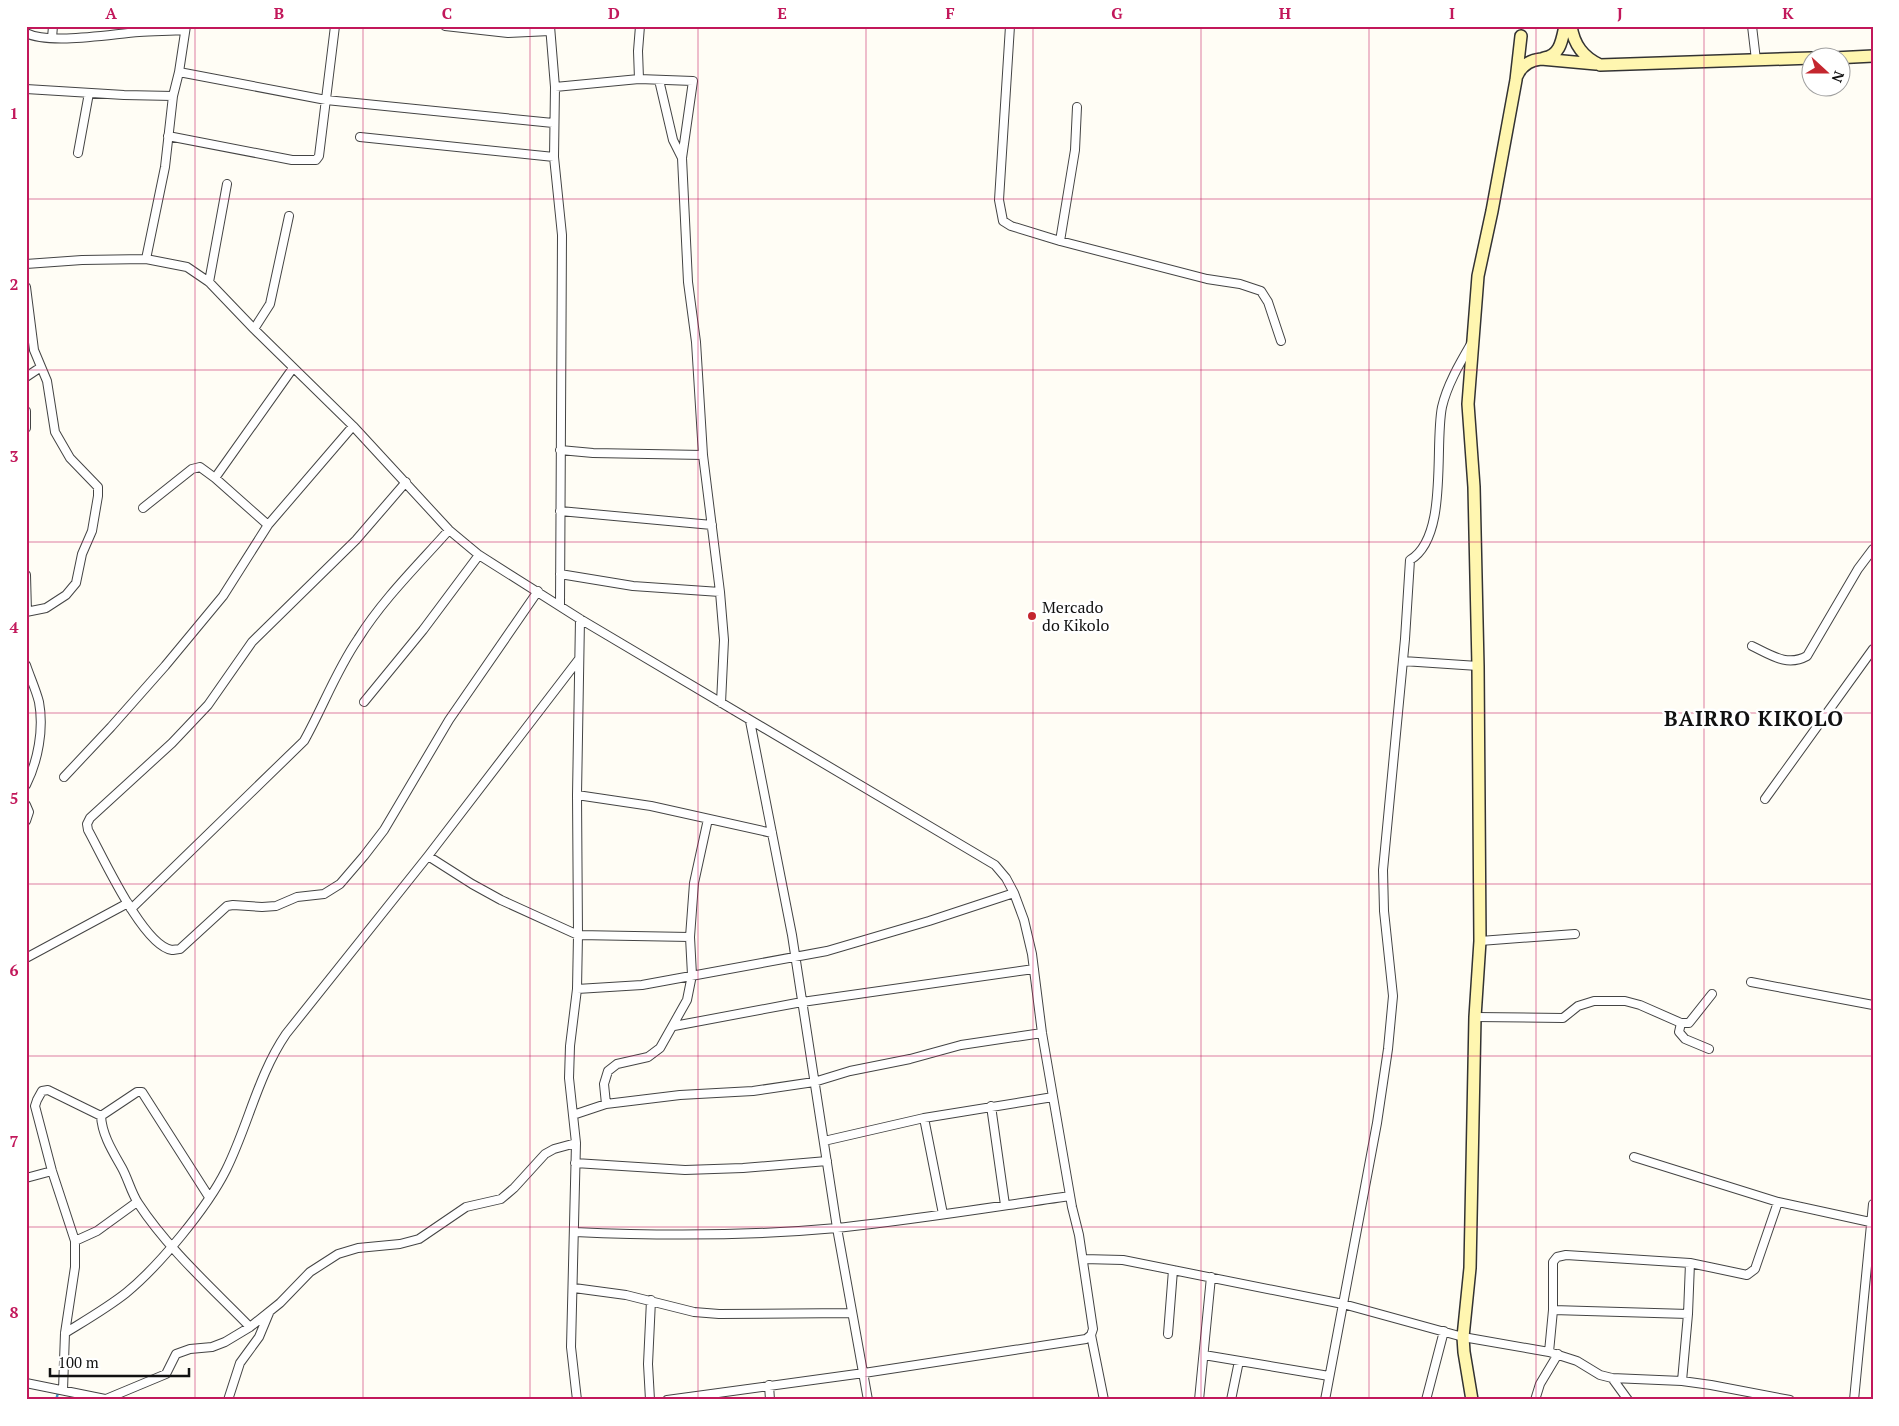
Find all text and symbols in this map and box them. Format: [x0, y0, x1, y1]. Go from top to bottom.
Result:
text: A [105, 2, 117, 24]
text: B [274, 2, 284, 24]
text: C [442, 2, 452, 24]
text: D [608, 2, 620, 24]
text: E [777, 2, 787, 24]
text: F [945, 2, 955, 24]
text: G [1111, 2, 1123, 24]
text: H [1279, 2, 1291, 24]
text: I [1449, 2, 1455, 24]
text: J [1617, 2, 1623, 24]
text: K [1782, 2, 1794, 24]
north arrow [1802, 48, 1852, 98]
text: N [1828, 68, 1849, 86]
text: 1 [9, 102, 19, 124]
text: 2 [9, 273, 19, 295]
text: 3 [9, 445, 19, 467]
place label: Mercado do Kikolo [1042, 596, 1109, 636]
marker: Mercado do Kikolo [1026, 610, 1038, 622]
text: 4 [9, 616, 19, 638]
district label: BAIRRO KIKOLO [1664, 704, 1844, 732]
text: 5 [9, 787, 19, 809]
text: 6 [9, 959, 19, 981]
text: 7 [9, 1130, 19, 1152]
text: 8 [9, 1301, 19, 1323]
scale bar [50, 1346, 189, 1378]
text: 100 m [58, 1352, 99, 1372]

